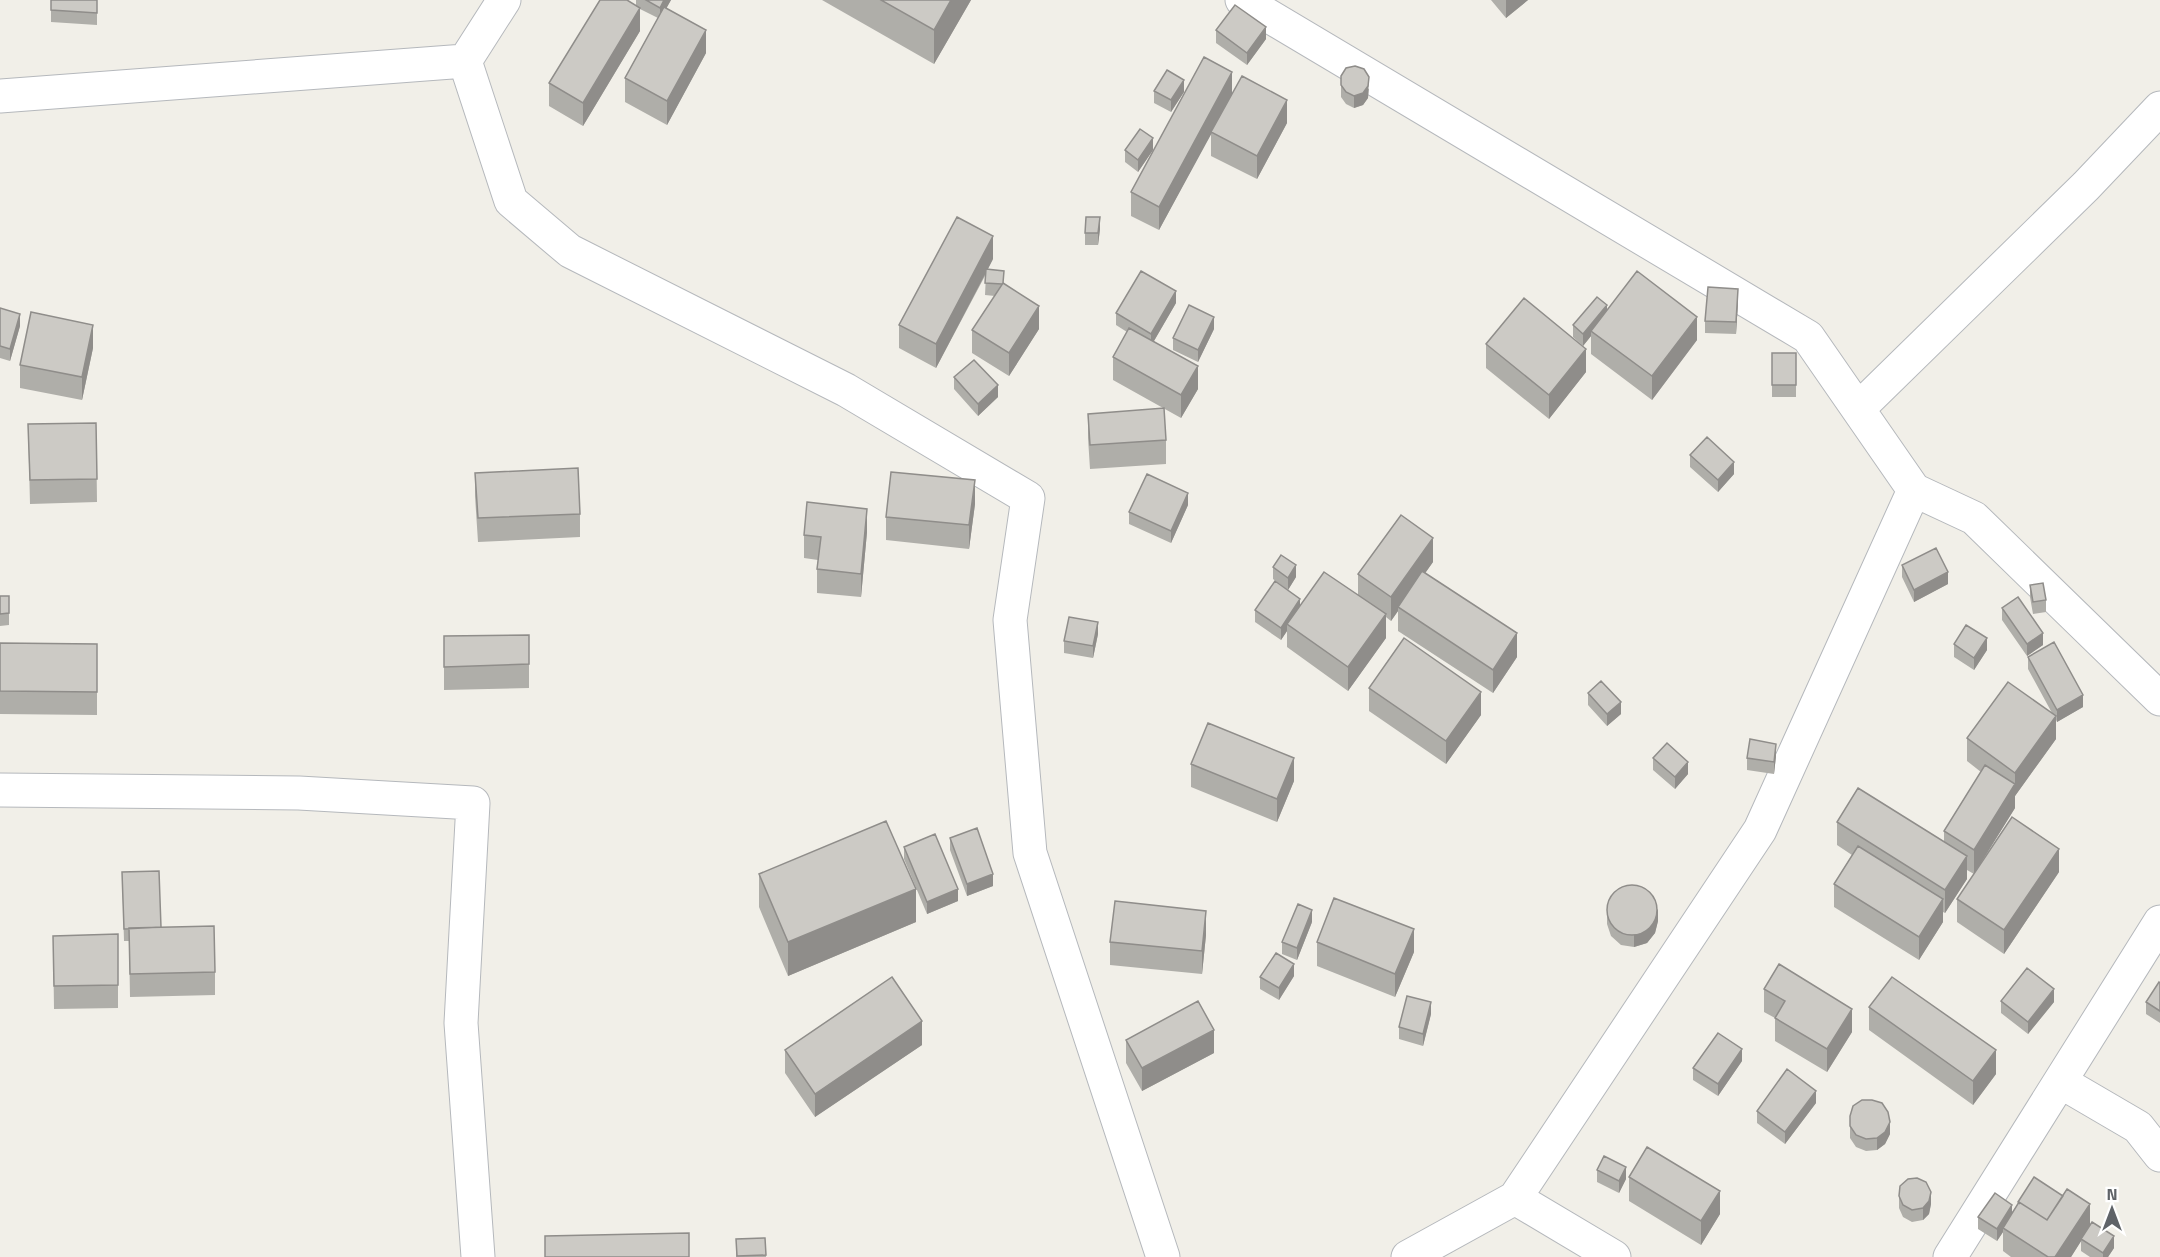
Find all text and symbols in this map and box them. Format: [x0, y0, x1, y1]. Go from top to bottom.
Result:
north arrow [2082, 1179, 2142, 1239]
text: N [2106, 1182, 2118, 1206]

